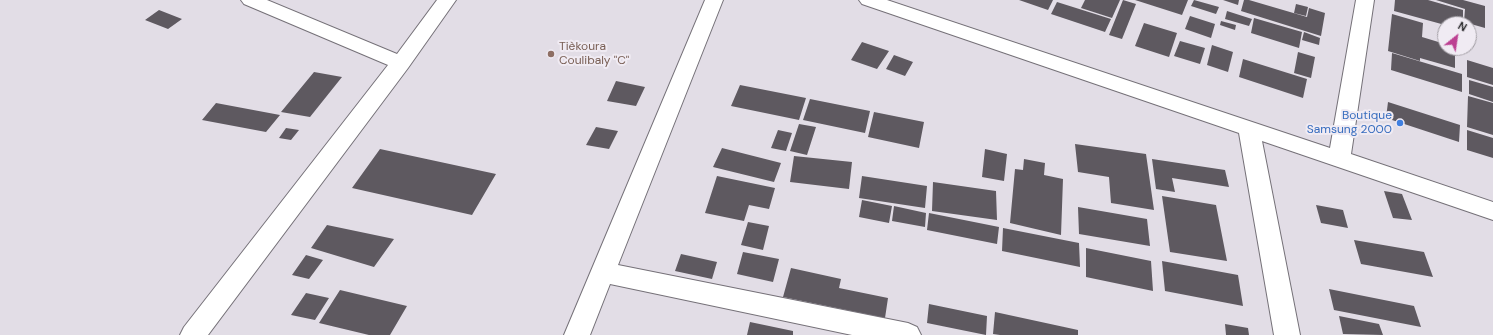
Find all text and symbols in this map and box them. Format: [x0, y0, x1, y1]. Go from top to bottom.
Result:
north arrow [1437, 16, 1477, 56]
text: N [1456, 18, 1469, 35]
place label: Tièkoura Coulibaly "C" [559, 40, 629, 68]
marker: Tièkoura Coulibaly "C" [546, 49, 556, 59]
place label: Boutique Samsung 2000 [1307, 109, 1392, 137]
marker: Boutique Samsung 2000 [1395, 118, 1405, 128]

